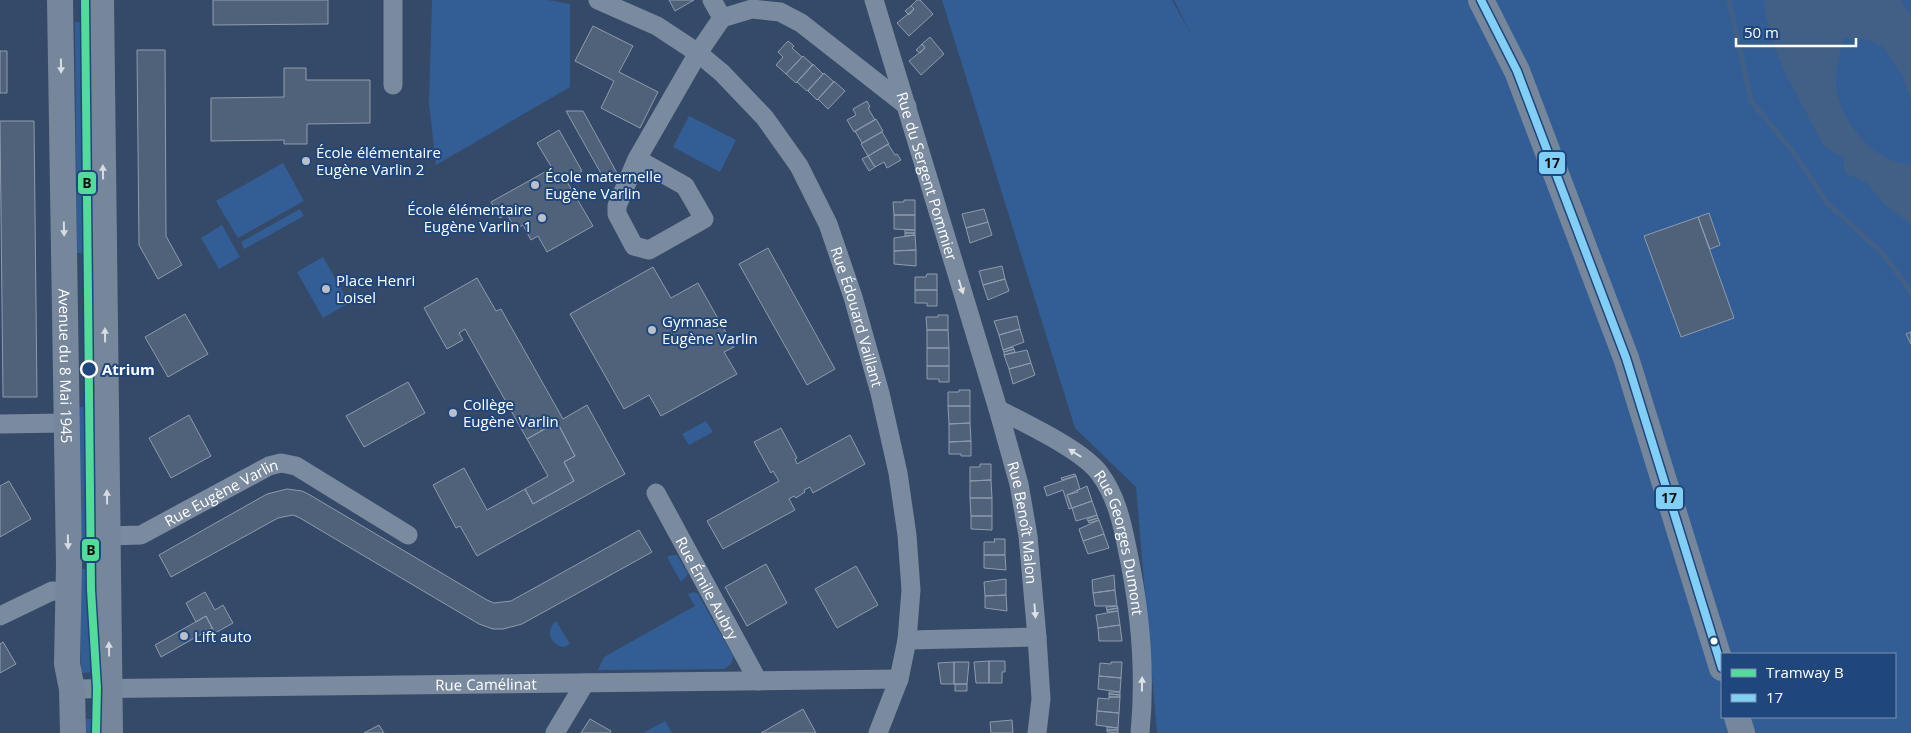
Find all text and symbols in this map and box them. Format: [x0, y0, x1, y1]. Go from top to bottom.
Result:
scale bar [1736, 15, 1856, 47]
text: 50 m [1744, 22, 1779, 42]
one-way arrow [58, 59, 66, 75]
street label: Rue du Sergent Pommier [892, 89, 962, 263]
place label: École élémentaire Eugène Varlin 2 [316, 142, 441, 179]
line badge: 17 [1538, 151, 1566, 175]
text: 17 [1544, 153, 1560, 172]
marker: École élémentaire Eugène Varlin 2 [300, 155, 312, 167]
one-way arrow [99, 164, 107, 180]
place label: École maternelle Eugène Varlin [545, 166, 661, 203]
line badge: B [77, 171, 97, 195]
text: B [82, 173, 92, 192]
marker: École maternelle Eugène Varlin [529, 179, 541, 191]
place label: École élémentaire Eugène Varlin 1 [407, 199, 532, 236]
marker: École élémentaire Eugène Varlin 1 [536, 212, 548, 224]
one-way arrow [60, 221, 68, 237]
street label: Rue Édouard Vaillant [826, 244, 888, 389]
place label: Place Henri Loisel [336, 270, 415, 307]
one-way arrow [958, 279, 966, 294]
marker: Place Henri Loisel [320, 283, 332, 295]
street label: Avenue du 8 Mai 1945 [55, 288, 77, 444]
place label: Gymnase Eugène Varlin [662, 311, 758, 348]
marker: Gymnase Eugène Varlin [646, 324, 658, 336]
one-way arrow [101, 326, 109, 342]
place label: Atrium [102, 359, 155, 379]
marker: Atrium [80, 360, 98, 378]
place label: Collège Eugène Varlin [463, 394, 559, 431]
marker: Collège Eugène Varlin [447, 407, 459, 419]
one-way arrow [1069, 448, 1082, 457]
street label: Rue Eugène Varlin [161, 454, 280, 531]
street label: Rue Benoît Malon [1003, 459, 1042, 585]
street label: Rue Georges Dumont [1090, 466, 1148, 616]
line badge: 17 [1655, 486, 1684, 510]
text: 17 [1661, 488, 1677, 507]
one-way arrow [103, 489, 111, 505]
street label: Rue Émile Aubry [671, 533, 744, 643]
one-way arrow [64, 534, 72, 550]
line badge: B [81, 538, 100, 562]
text: B [86, 540, 96, 559]
one-way arrow [1031, 604, 1039, 620]
place label: Lift auto [194, 626, 252, 646]
marker: Lift auto [178, 630, 190, 642]
unlabelled marker [1709, 636, 1719, 646]
one-way arrow [105, 641, 113, 657]
legend [1721, 653, 1896, 718]
text: Tramway B [1766, 662, 1844, 682]
street label: Rue Camélinat [435, 673, 537, 695]
one-way arrow [1138, 676, 1146, 692]
text: 17 [1766, 687, 1783, 707]

